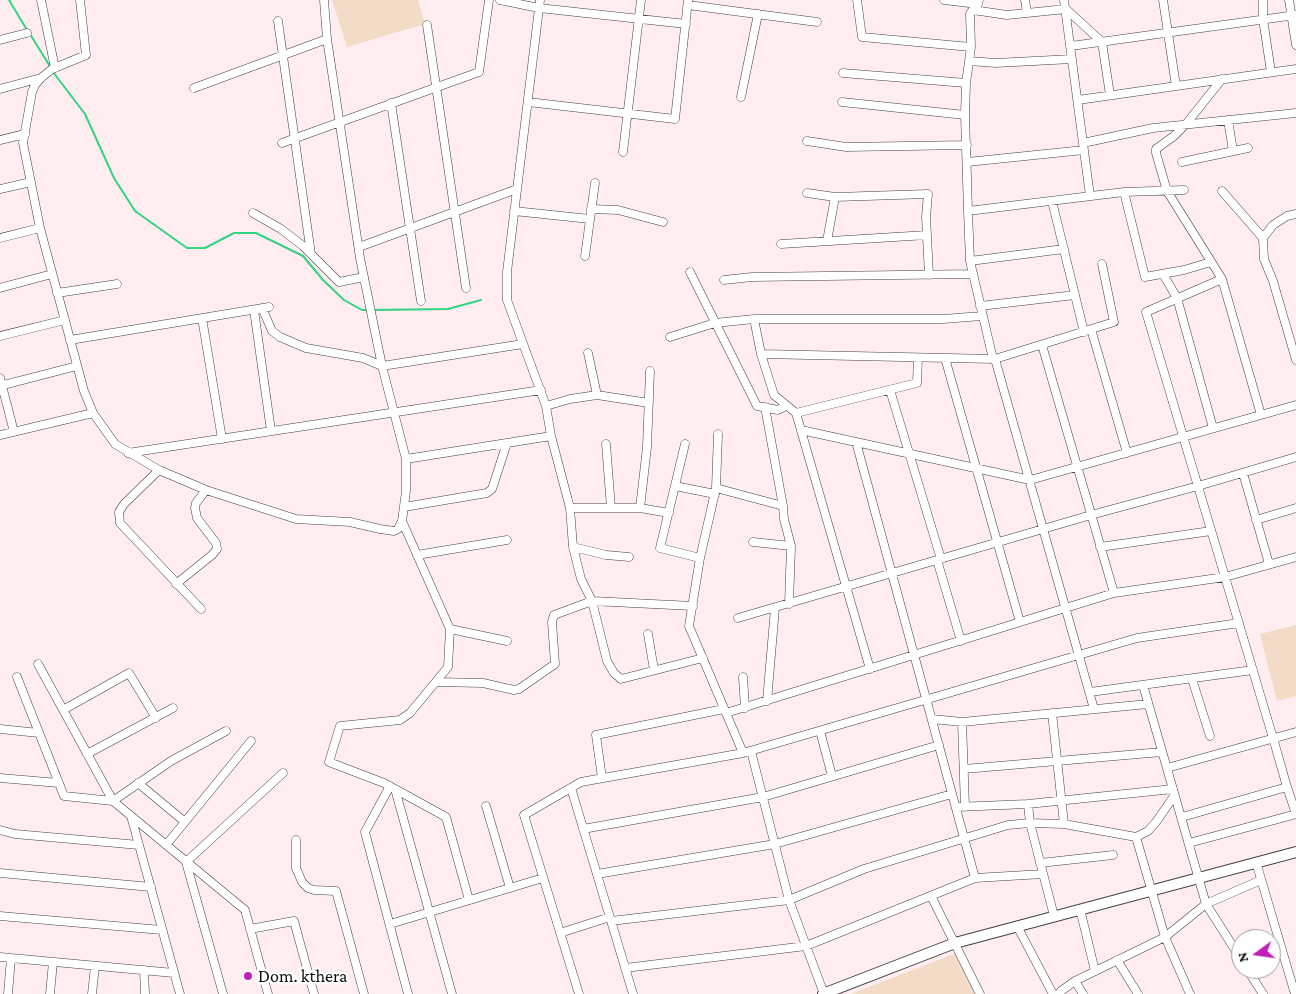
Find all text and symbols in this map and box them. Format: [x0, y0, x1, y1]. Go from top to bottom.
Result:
north arrow [1231, 929, 1281, 979]
text: N [1234, 951, 1251, 964]
place label: Dom. kthera [258, 965, 347, 987]
marker: Dom. kthera [242, 970, 254, 982]

